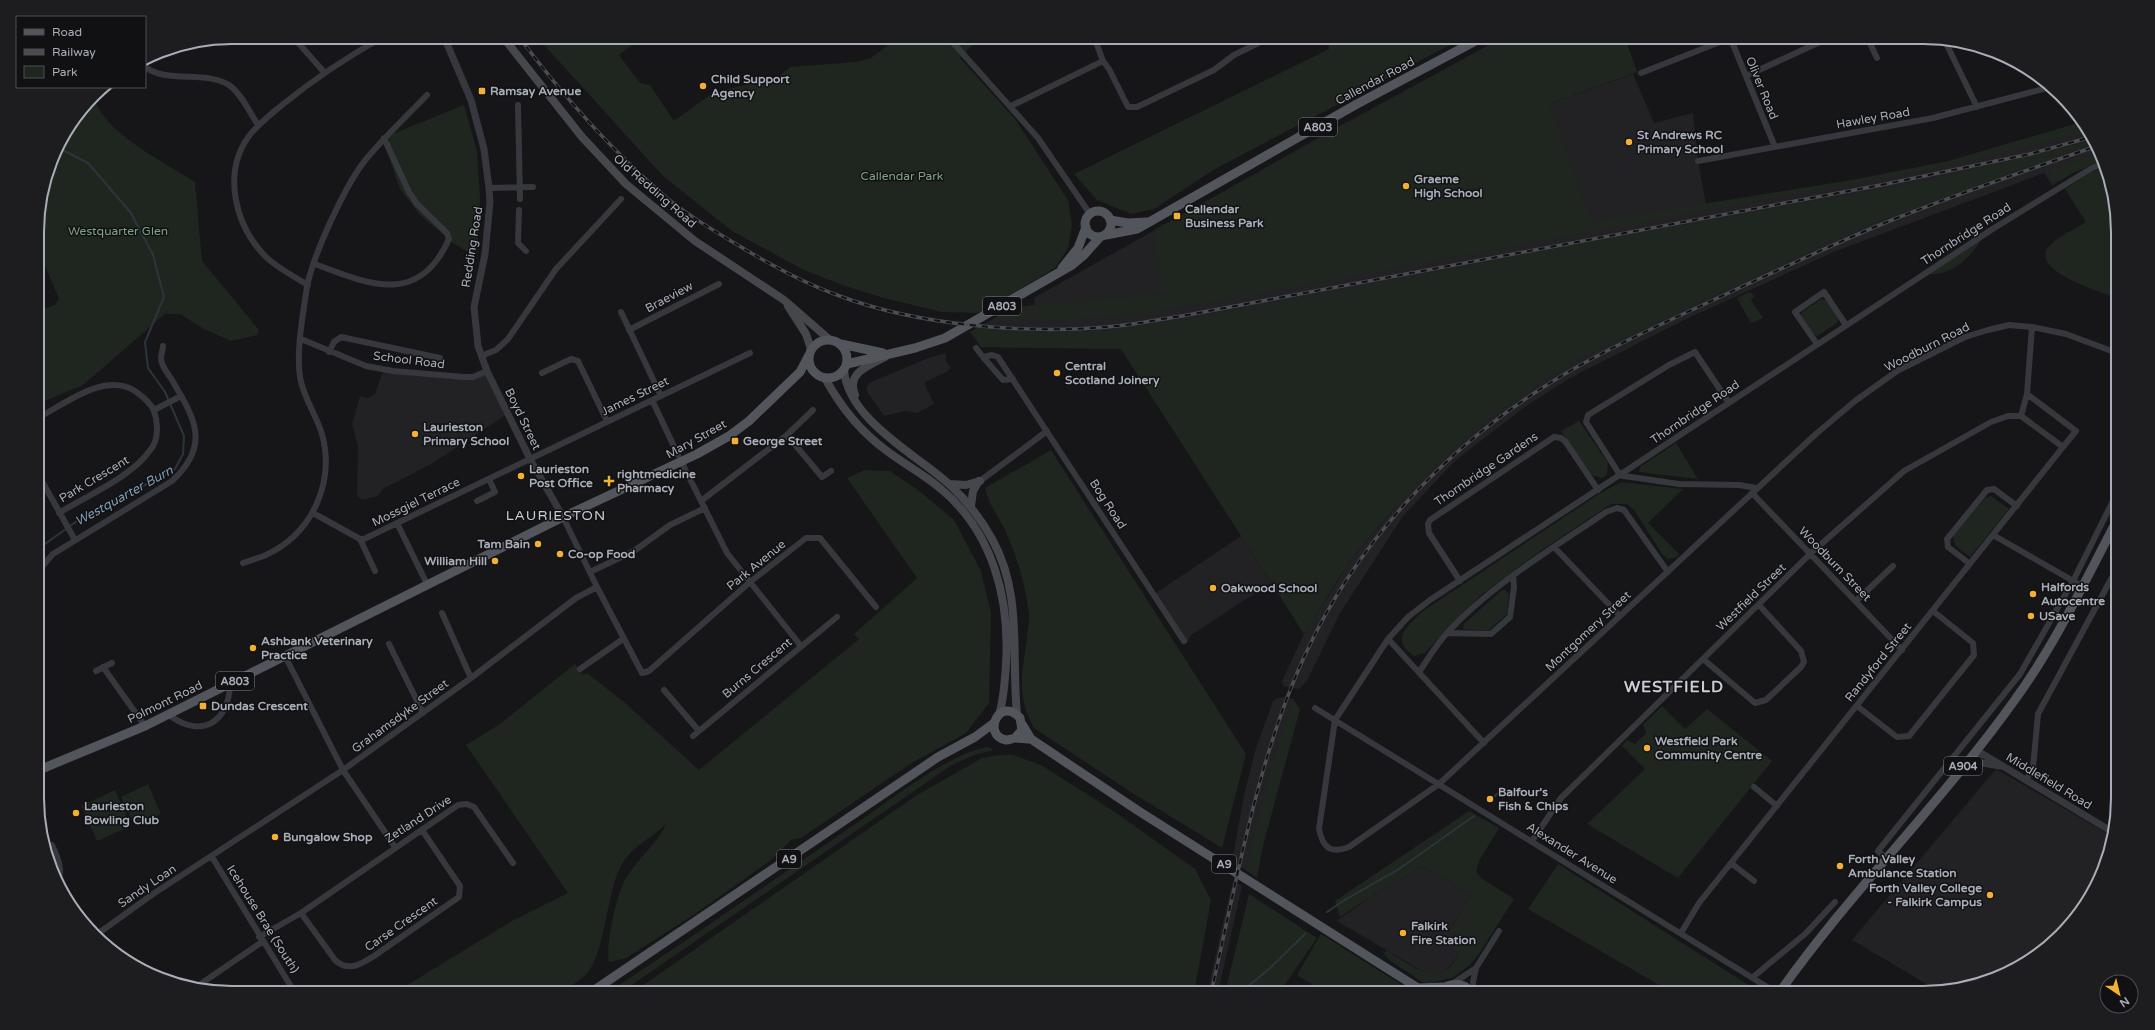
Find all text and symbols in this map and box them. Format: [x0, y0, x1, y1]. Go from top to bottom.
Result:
legend [16, 16, 146, 88]
text: Road [52, 25, 82, 39]
text: Railway [52, 45, 96, 59]
street label: Callendar Road [1333, 54, 1417, 108]
street label: Oliver Road [1743, 55, 1781, 121]
text: Park [52, 65, 78, 79]
place label: Child Support Agency [711, 72, 790, 101]
marker: Child Support Agency [698, 81, 708, 91]
place label: Ramsay Avenue [490, 84, 581, 99]
marker: Ramsay Avenue [477, 86, 487, 96]
street label: Hawley Road [1835, 105, 1911, 131]
road number: A803 [1299, 118, 1337, 136]
place label: St Andrews RC Primary School [1637, 128, 1723, 157]
marker: St Andrews RC Primary School [1624, 137, 1634, 147]
street label: Old Redding Road [611, 151, 699, 231]
park label: Callendar Park [861, 169, 944, 183]
place label: Graeme High School [1414, 172, 1483, 201]
marker: Graeme High School [1401, 181, 1411, 191]
street label: Thornbridge Road [1919, 200, 2013, 268]
place label: Callendar Business Park [1185, 202, 1264, 230]
street label: Redding Road [459, 206, 485, 288]
marker: Callendar Business Park [1172, 211, 1182, 221]
park label: Westquarter Glen [68, 224, 168, 238]
street label: Braeview [643, 278, 696, 315]
road number: A803 [983, 297, 1021, 315]
street label: Woodburn Road [1882, 319, 1972, 375]
street label: School Road [372, 349, 446, 371]
place label: Central Scotland Joinery [1065, 359, 1160, 388]
marker: Central Scotland Joinery [1052, 368, 1062, 378]
street label: James Street [599, 373, 671, 418]
street label: Thornbridge Road [1648, 377, 1742, 447]
street label: Boyd Street [502, 386, 544, 452]
street label: Mary Street [663, 416, 729, 461]
place label: Laurieston Primary School [423, 420, 509, 449]
marker: Laurieston Primary School [410, 429, 420, 439]
street label: Thornbridge Gardens [1432, 429, 1541, 509]
place label: George Street [743, 434, 823, 449]
marker: George Street [730, 436, 740, 446]
street label: Park Crescent [57, 452, 132, 505]
water label: Westquarter Burn [72, 462, 177, 530]
place label: Laurieston Post Office [529, 462, 593, 490]
place label: rightmedicine Pharmacy [617, 467, 696, 496]
marker: Laurieston Post Office [516, 471, 526, 481]
street label: Mossgiel Terrace [370, 475, 462, 529]
marker: rightmedicine Pharmacy [604, 476, 614, 486]
street label: Bog Road [1087, 477, 1129, 531]
district label: LAURIESTON [506, 507, 606, 524]
street label: Woodburn Street [1796, 524, 1874, 604]
place label: Tam Bain [476, 537, 530, 551]
street label: Park Avenue [724, 537, 788, 593]
marker: Tam Bain [533, 539, 543, 549]
place label: Co-op Food [568, 547, 635, 562]
marker: Co-op Food [555, 549, 565, 559]
place label: William Hill [424, 554, 487, 568]
marker: William Hill [490, 556, 500, 566]
street label: Westfield Street [1713, 560, 1789, 634]
place label: Halfords Autocentre [2041, 580, 2105, 608]
place label: Oakwood School [1221, 581, 1317, 595]
marker: Oakwood School [1208, 583, 1218, 593]
street label: Montgomery Street [1542, 588, 1634, 674]
marker: Halfords Autocentre [2028, 589, 2038, 599]
place label: USave [2039, 609, 2075, 623]
marker: USave [2026, 611, 2036, 621]
street label: Randyford Street [1842, 619, 1914, 704]
place label: Ashbank Veterinary Practice [261, 634, 373, 662]
street label: Burns Crescent [719, 635, 795, 701]
marker: Ashbank Veterinary Practice [248, 643, 258, 653]
road number: A803 [216, 672, 254, 690]
street label: Grahamsdyke Street [349, 676, 451, 756]
district label: WESTFIELD [1624, 677, 1724, 697]
street label: Polmont Road [125, 678, 205, 726]
place label: Dundas Crescent [211, 699, 308, 713]
marker: Dundas Crescent [198, 701, 208, 711]
place label: Westfield Park Community Centre [1655, 734, 1762, 763]
marker: Westfield Park Community Centre [1642, 743, 1652, 753]
street label: Middlefield Road [2004, 750, 2094, 812]
road number: A904 [1944, 757, 1982, 775]
place label: Balfour's Fish & Chips [1498, 785, 1568, 814]
street label: Zetland Drive [382, 792, 454, 846]
marker: Balfour's Fish & Chips [1485, 794, 1495, 804]
place label: Laurieston Bowling Club [84, 799, 160, 828]
marker: Laurieston Bowling Club [71, 808, 81, 818]
street label: Alexander Avenue [1524, 819, 1620, 887]
place label: Bungalow Shop [283, 830, 373, 845]
marker: Bungalow Shop [270, 832, 280, 842]
road number: A9 [777, 850, 801, 868]
place label: Forth Valley Ambulance Station [1848, 852, 1957, 880]
road number: A9 [1212, 855, 1236, 873]
marker: Forth Valley Ambulance Station [1835, 861, 1845, 871]
street label: Sandy Loan [115, 862, 179, 910]
street label: Icehouse Brae (South) [224, 862, 302, 976]
place label: Forth Valley College - Falkirk Campus [1869, 881, 1982, 910]
marker: Forth Valley College - Falkirk Campus [1985, 890, 1995, 900]
street label: Carse Crescent [362, 894, 440, 954]
place label: Falkirk Fire Station [1411, 919, 1476, 947]
marker: Falkirk Fire Station [1398, 928, 1408, 938]
north arrow [2099, 974, 2139, 1014]
text: N [2117, 994, 2132, 1010]

